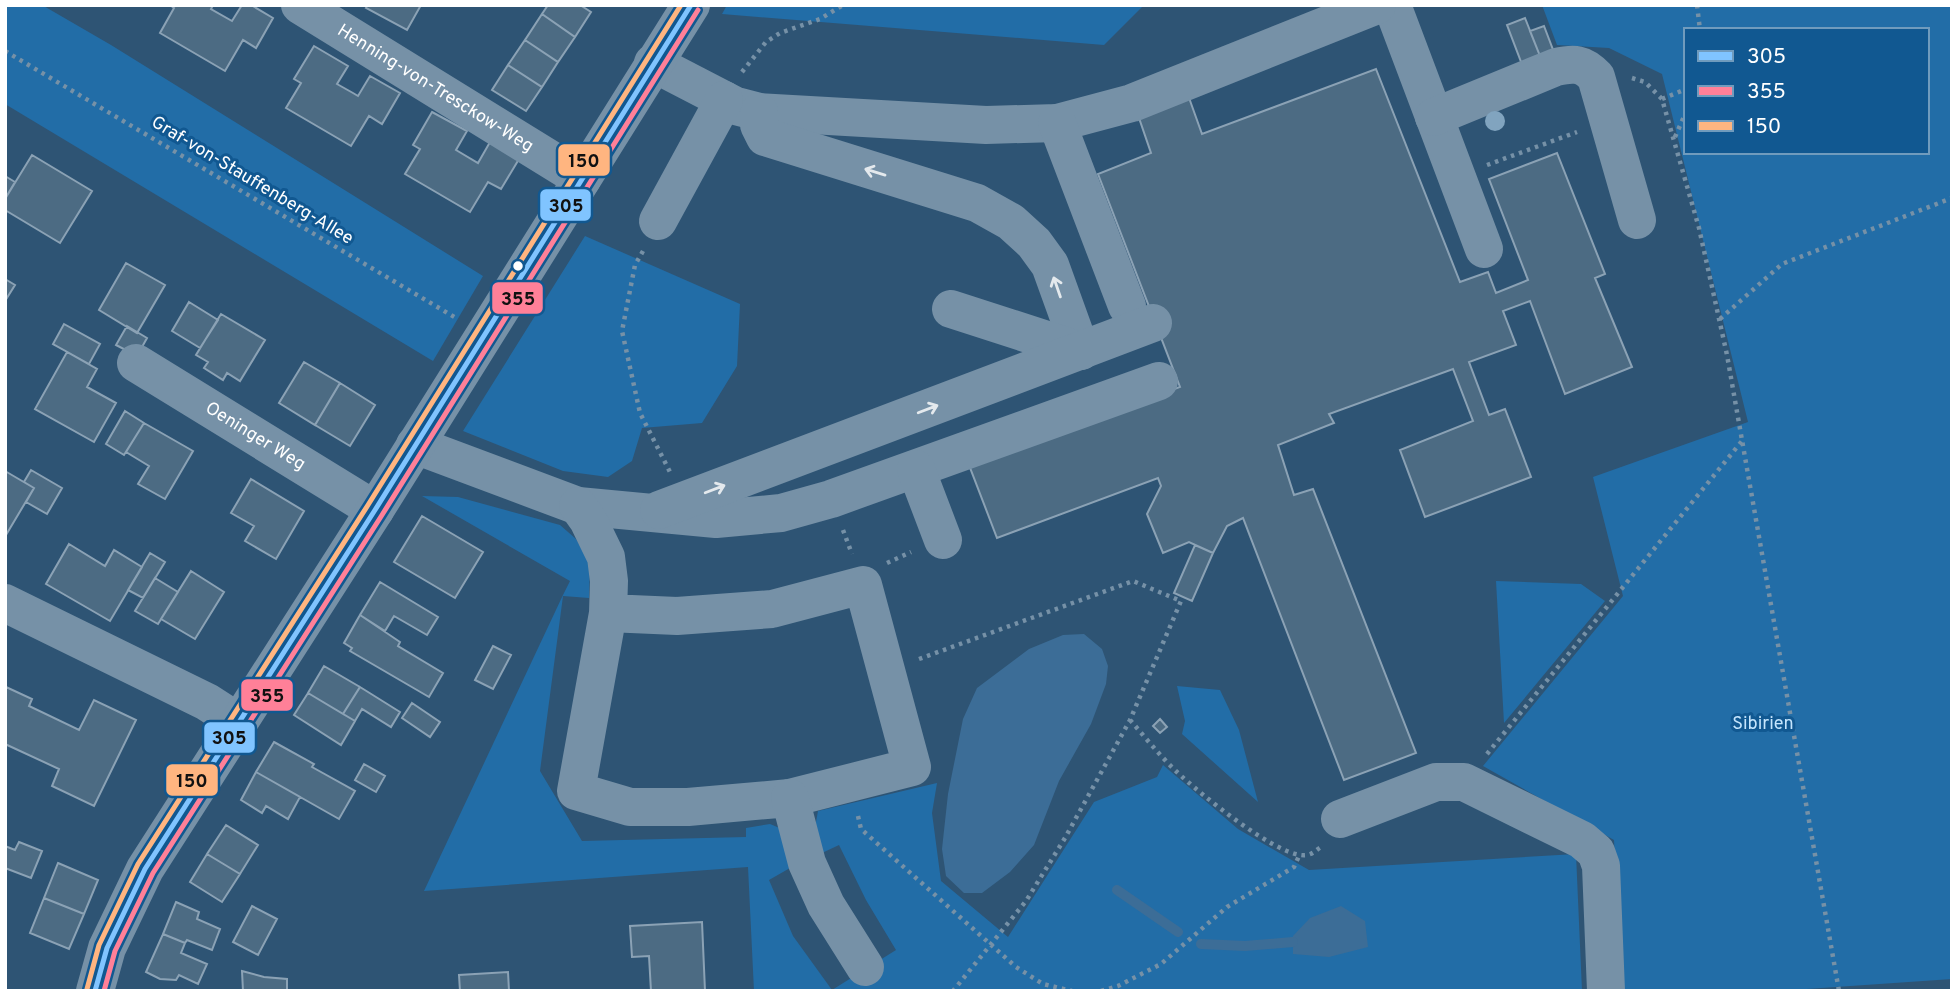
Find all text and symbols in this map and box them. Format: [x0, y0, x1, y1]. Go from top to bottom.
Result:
street label: Henning-von-Tresckow-Weg [333, 19, 538, 158]
legend [1684, 28, 1929, 154]
text: 305 [1747, 44, 1786, 71]
text: 355 [1747, 79, 1786, 106]
street label: Graf-von-Stauffenberg-Allee [147, 111, 357, 251]
text: 150 [1747, 114, 1781, 141]
line badge: 150 [557, 143, 611, 177]
text: 150 [568, 150, 600, 174]
one-way arrow [864, 164, 886, 177]
line badge: 305 [539, 188, 592, 222]
text: 305 [548, 195, 584, 219]
unlabelled marker [511, 259, 525, 273]
one-way arrow [1050, 277, 1062, 299]
line badge: 355 [491, 281, 544, 315]
text: 355 [501, 288, 535, 312]
street label: Oeninger Weg [201, 397, 310, 476]
one-way arrow [916, 401, 938, 414]
one-way arrow [703, 482, 725, 494]
line badge: 355 [240, 678, 294, 712]
text: 355 [250, 685, 284, 709]
park label: Sibirien [1732, 713, 1794, 736]
line badge: 305 [203, 721, 256, 754]
text: 305 [211, 727, 247, 751]
line badge: 150 [165, 763, 219, 797]
text: 150 [176, 770, 208, 794]

